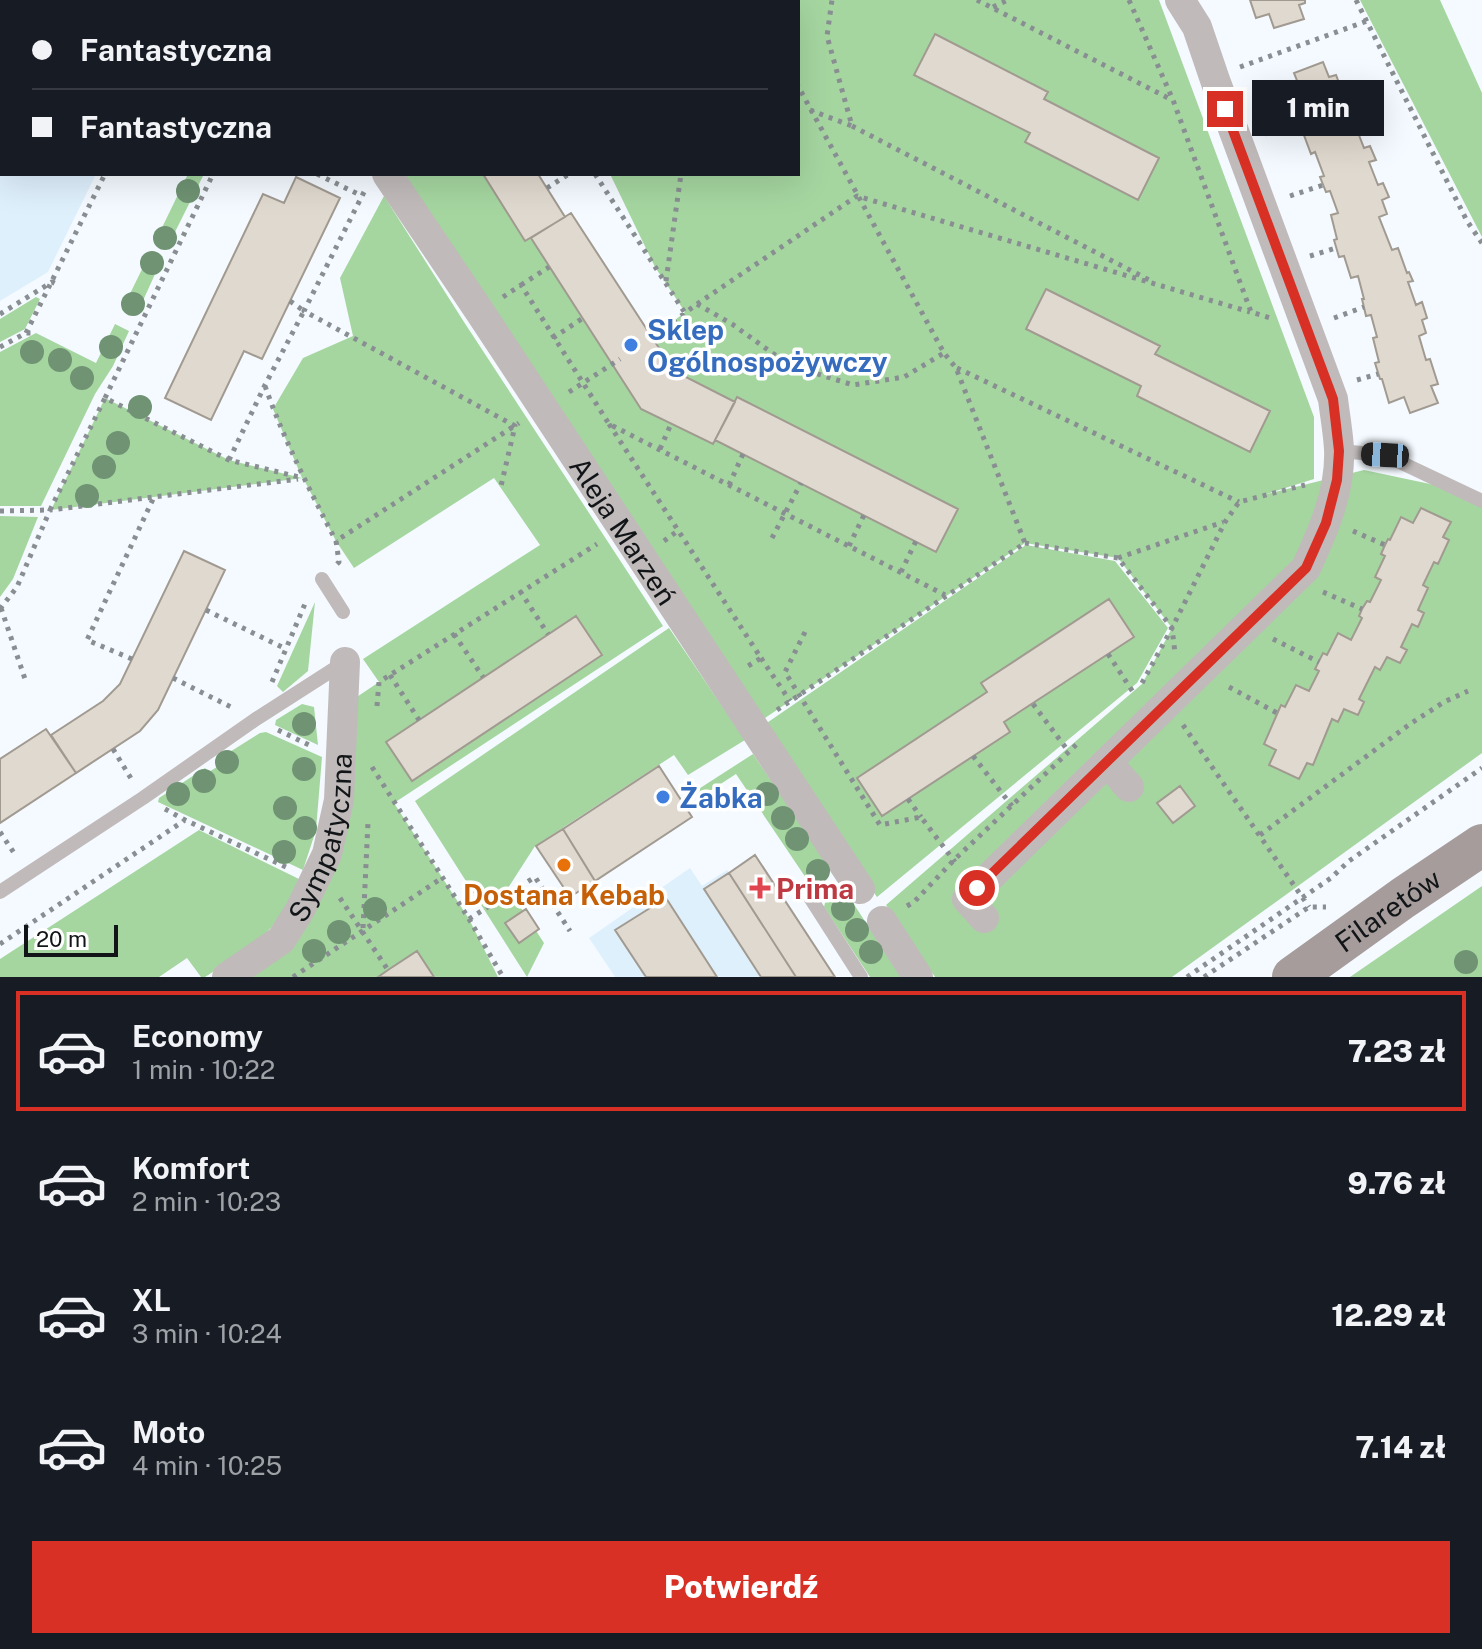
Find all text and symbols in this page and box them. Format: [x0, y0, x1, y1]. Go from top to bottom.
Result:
text: Fantastyczna [80, 32, 272, 68]
callout: 1 min [1253, 81, 1385, 137]
route end [1207, 91, 1243, 127]
text: 1 min [1286, 92, 1350, 123]
text: Fantastyczna [80, 109, 272, 145]
place label: Sklep Ogólnospożywczy [647, 313, 888, 378]
marker: Sklep Ogólnospożywczy [622, 336, 640, 354]
car [1360, 442, 1410, 468]
street label: Aleja Marzeń [563, 450, 684, 610]
street label: Sympatyczna [280, 752, 358, 928]
place label: Żabka [679, 781, 763, 814]
marker: Żabka [654, 788, 672, 806]
marker: Dostana Kebab [555, 856, 573, 874]
street label: Filaretów [1328, 861, 1447, 958]
route start [959, 870, 995, 906]
place label: Prima [776, 872, 854, 905]
place label: Dostana Kebab [463, 878, 665, 911]
marker: Prima [751, 879, 769, 897]
scale bar [24, 921, 118, 957]
text: 20 m [36, 926, 87, 952]
icon: car [36, 1015, 108, 1087]
text: Economy [132, 1018, 263, 1054]
text: 7.23 zł [1348, 1033, 1446, 1069]
text: 1 min · 10:22 [132, 1054, 275, 1085]
icon: car [36, 1147, 108, 1219]
text: Komfort [132, 1150, 250, 1186]
text: 9.76 zł [1348, 1165, 1446, 1201]
text: 2 min · 10:23 [132, 1186, 281, 1217]
icon: car [36, 1279, 108, 1351]
text: XL [132, 1282, 171, 1318]
text: 12.29 zł [1331, 1297, 1446, 1333]
text: 3 min · 10:24 [132, 1318, 282, 1349]
icon: car [36, 1411, 108, 1483]
text: Moto [132, 1414, 205, 1450]
text: 7.14 zł [1355, 1429, 1446, 1465]
text: 4 min · 10:25 [132, 1450, 282, 1481]
button: Potwierdź [32, 1541, 1450, 1633]

